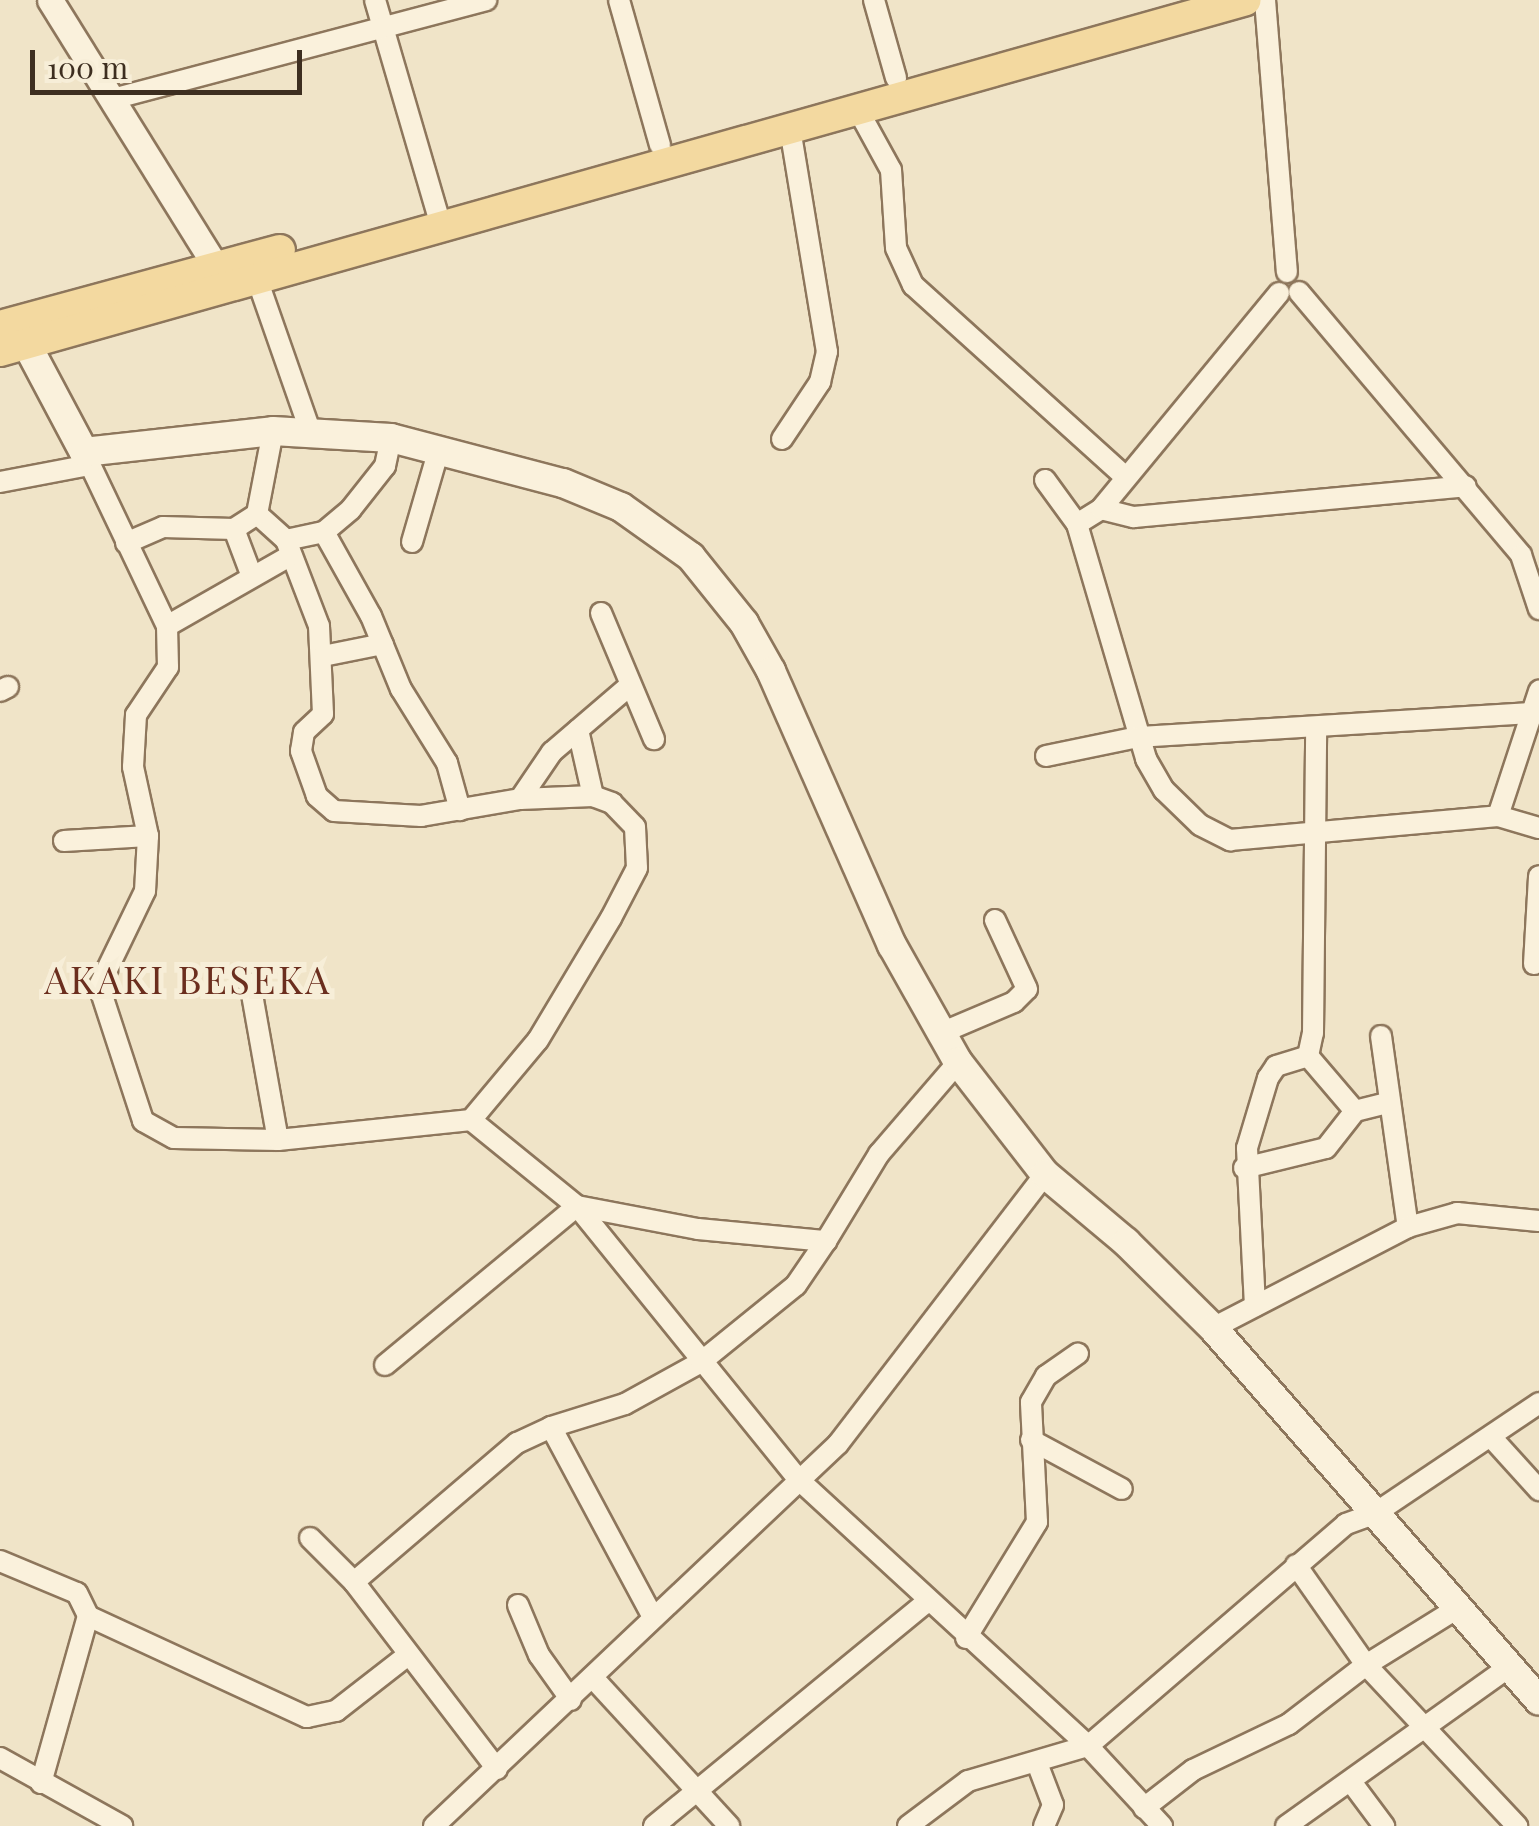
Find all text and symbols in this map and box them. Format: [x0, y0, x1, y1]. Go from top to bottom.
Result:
scale bar [35, 30, 308, 92]
text: 100 m [47, 47, 128, 87]
district label: AKAKI BESEKA [44, 956, 332, 1002]

